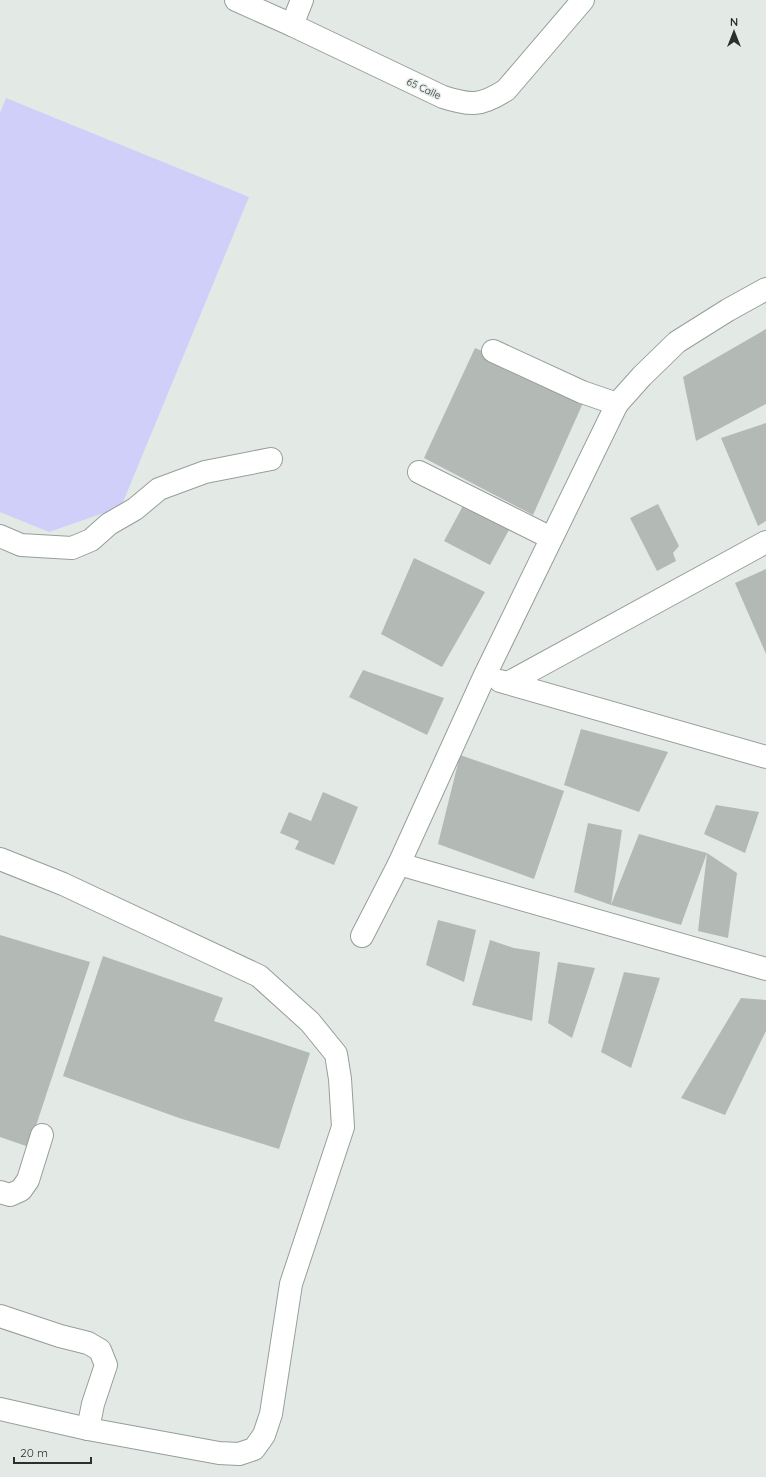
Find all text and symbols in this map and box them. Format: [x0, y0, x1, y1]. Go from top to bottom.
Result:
north arrow [714, 12, 754, 52]
text: N [730, 15, 738, 29]
street label: 65 Calle [405, 75, 443, 102]
scale bar [14, 1439, 91, 1465]
text: 20 m [20, 1445, 48, 1460]

